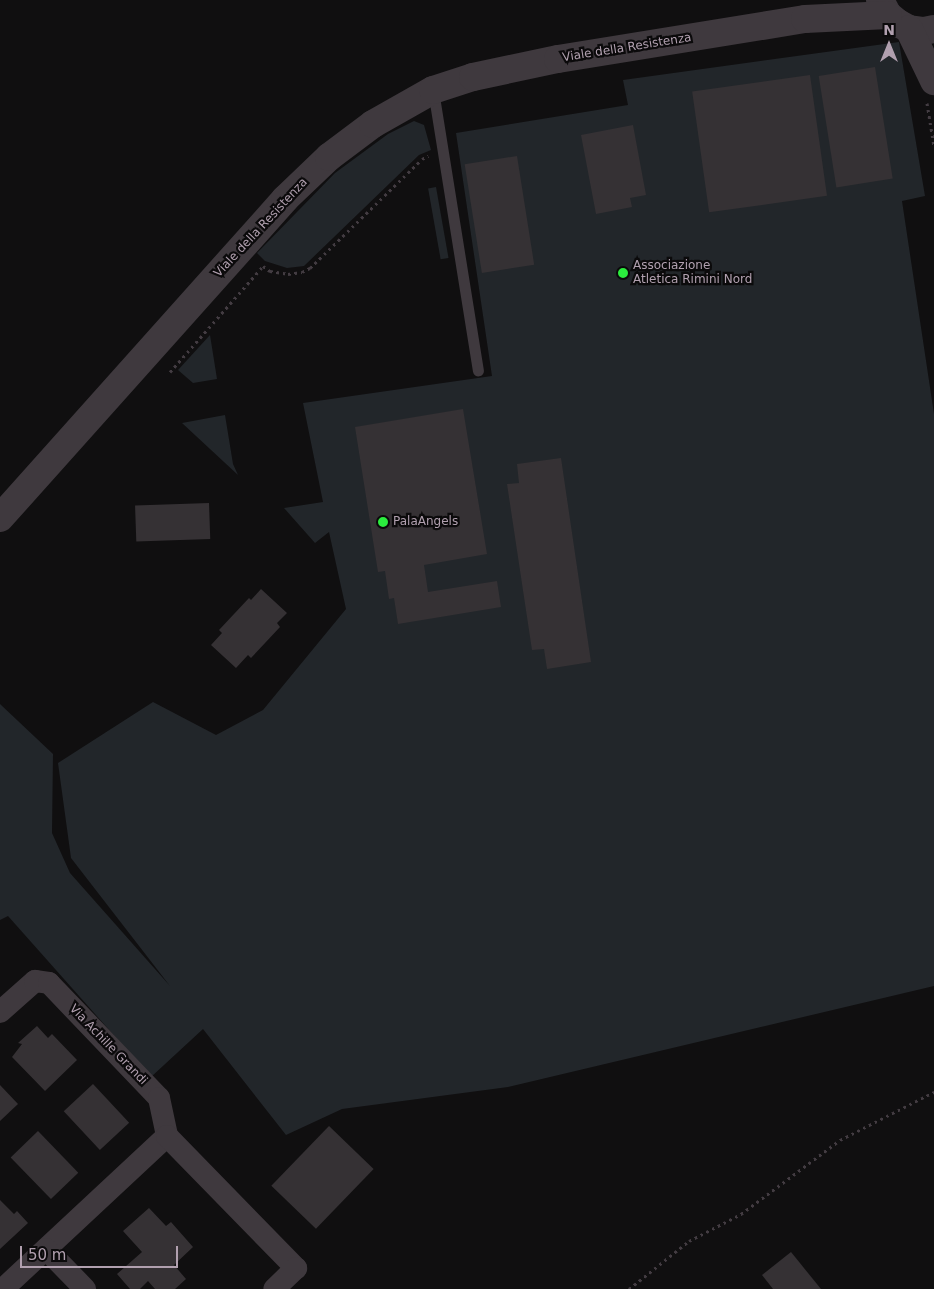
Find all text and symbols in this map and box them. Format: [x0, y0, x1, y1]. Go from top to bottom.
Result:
north arrow [864, 20, 914, 70]
text: N [883, 22, 895, 38]
street label: Viale della Resistenza [561, 31, 693, 65]
street label: Viale della Resistenza [211, 175, 311, 281]
place label: Associazione Atletica Rimini Nord [633, 259, 752, 287]
marker: Associazione Atletica Rimini Nord [617, 267, 629, 279]
place label: PalaAngels [393, 515, 458, 529]
marker: PalaAngels [377, 516, 389, 528]
street label: Via Achille Grandi [66, 1002, 150, 1088]
scale bar [22, 1236, 180, 1268]
text: 50 m [28, 1246, 66, 1264]

